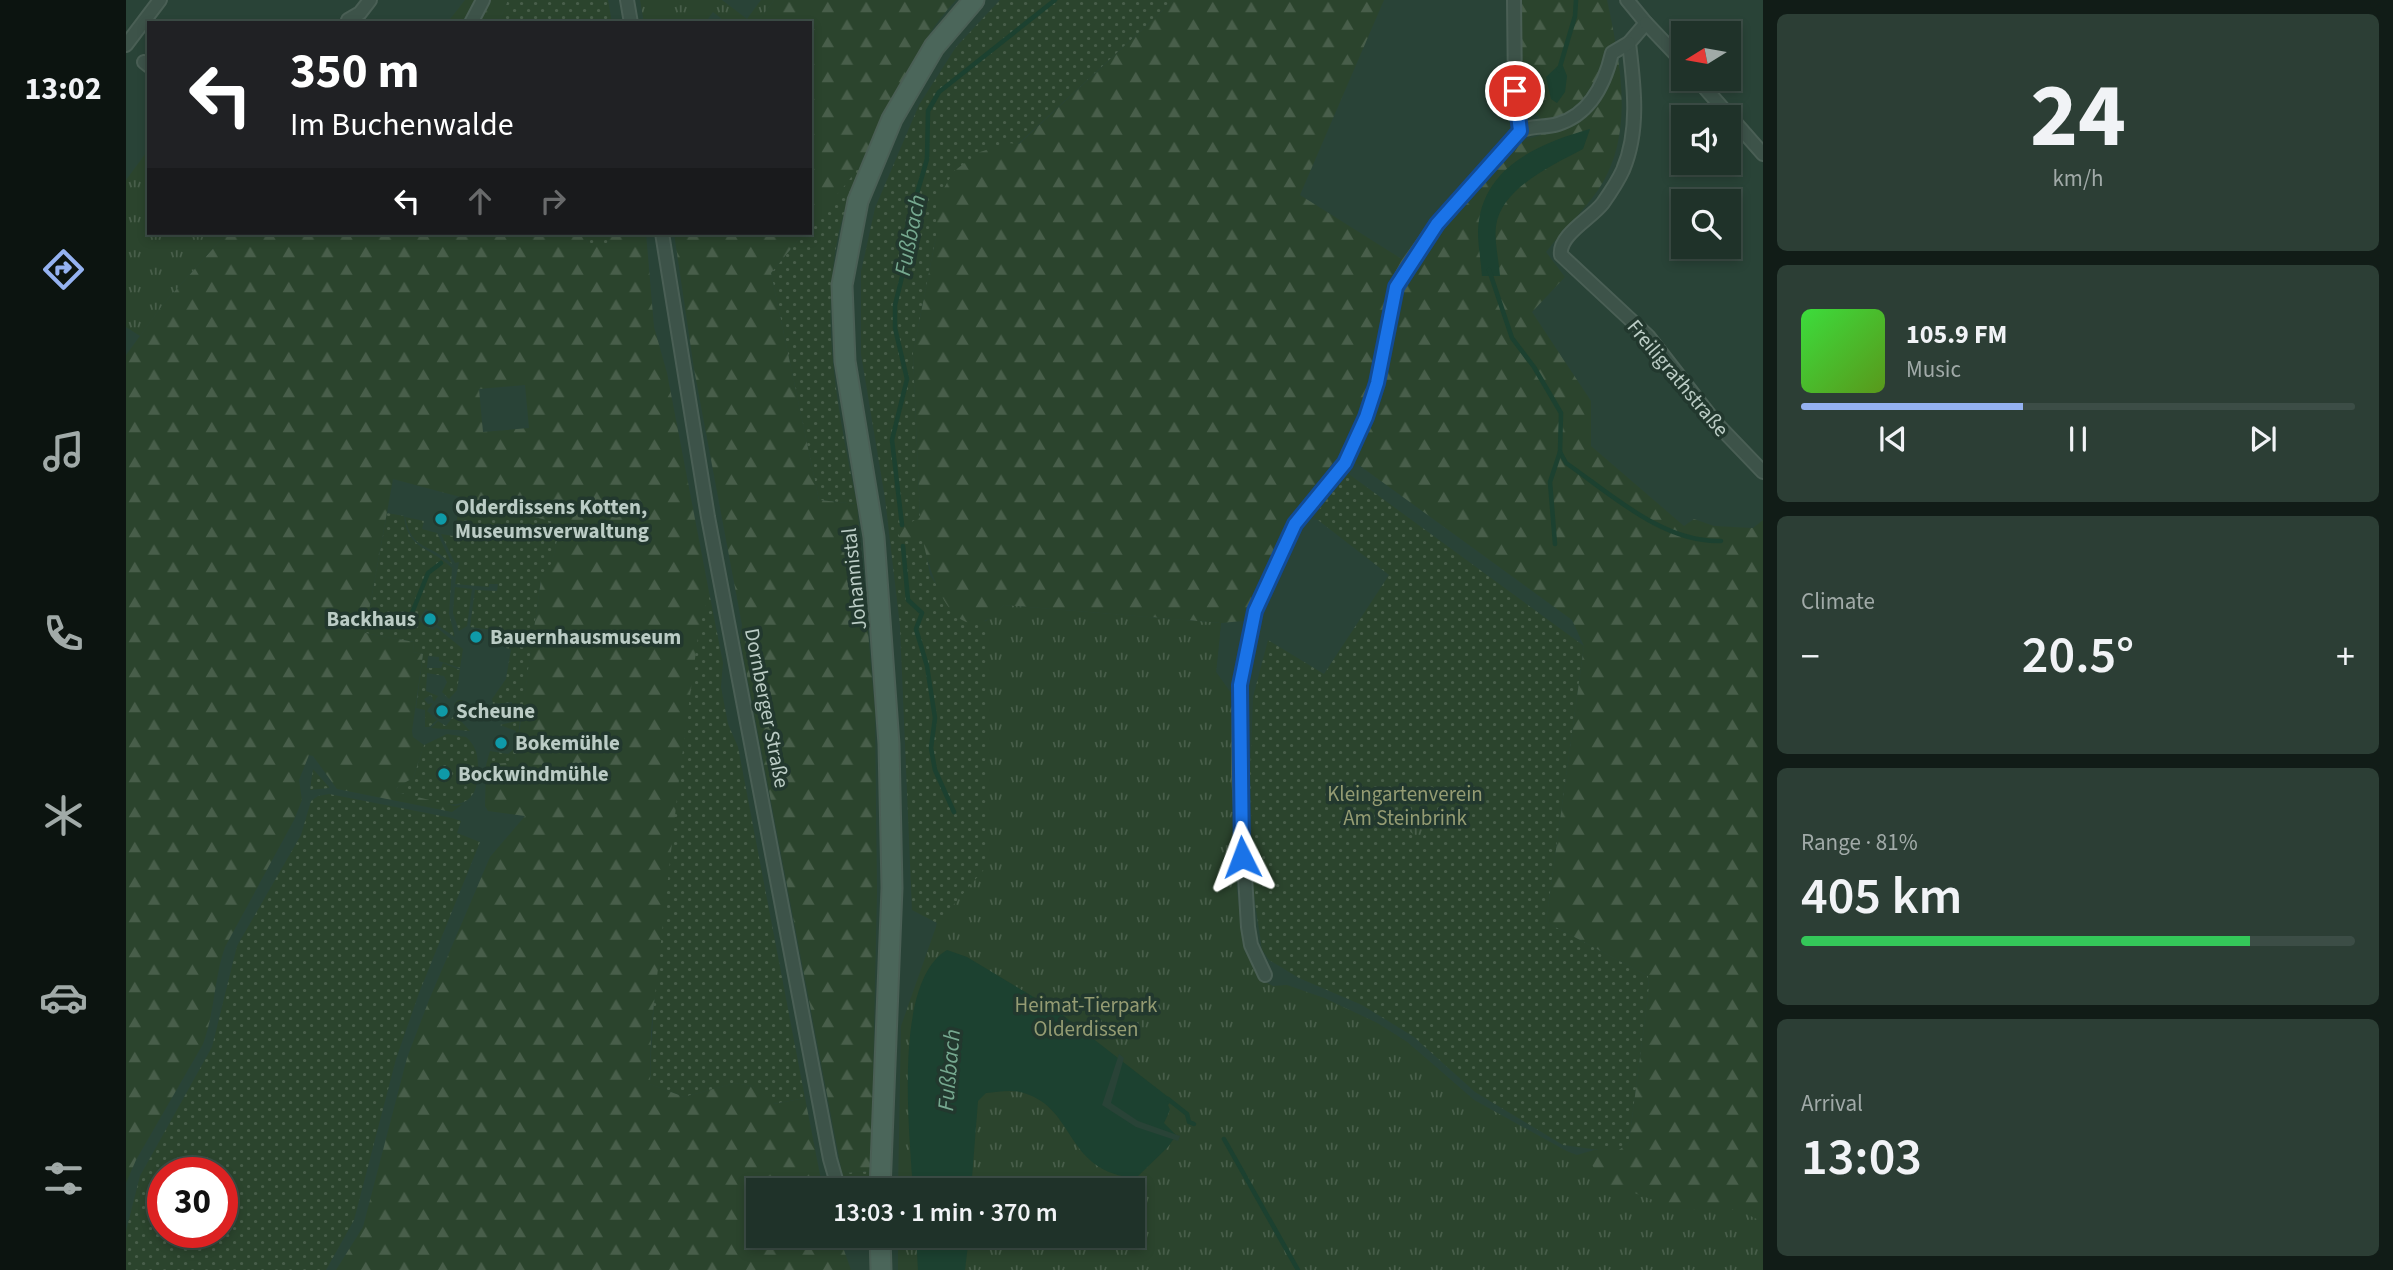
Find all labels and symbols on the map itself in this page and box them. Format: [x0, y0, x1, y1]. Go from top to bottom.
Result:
north arrow [1671, 21, 1741, 91]
pin [1485, 61, 1545, 121]
water label: Fußbach [886, 192, 934, 278]
street label: Freiligrathstraße [1620, 313, 1736, 443]
place label: Olderdissens Kotten, Museumsverwaltung [455, 492, 649, 546]
marker: Olderdissens Kotten, Museumsverwaltung [433, 511, 449, 527]
street label: Johannistal [834, 526, 874, 632]
place label: Backhaus [327, 604, 416, 634]
marker: Backhaus [422, 611, 438, 627]
place label: Bauernhausmuseum [490, 622, 681, 652]
street label: Dornberger Straße [737, 626, 797, 790]
marker: Bauernhausmuseum [468, 629, 484, 645]
place label: Scheune [456, 696, 535, 726]
marker: Scheune [434, 703, 450, 719]
place label: Bokemühle [515, 728, 620, 758]
marker: Bokemühle [493, 735, 509, 751]
place label: Bockwindmühle [458, 759, 609, 789]
marker: Bockwindmühle [436, 766, 452, 782]
park label: Kleingartenverein Am Steinbrink [1327, 779, 1483, 833]
position arrow [1205, 820, 1279, 894]
park label: Heimat-Tierpark Olderdissen [1015, 990, 1158, 1044]
water label: Fußbach [929, 1028, 969, 1112]
speed limit sign: 30 [147, 1157, 238, 1248]

